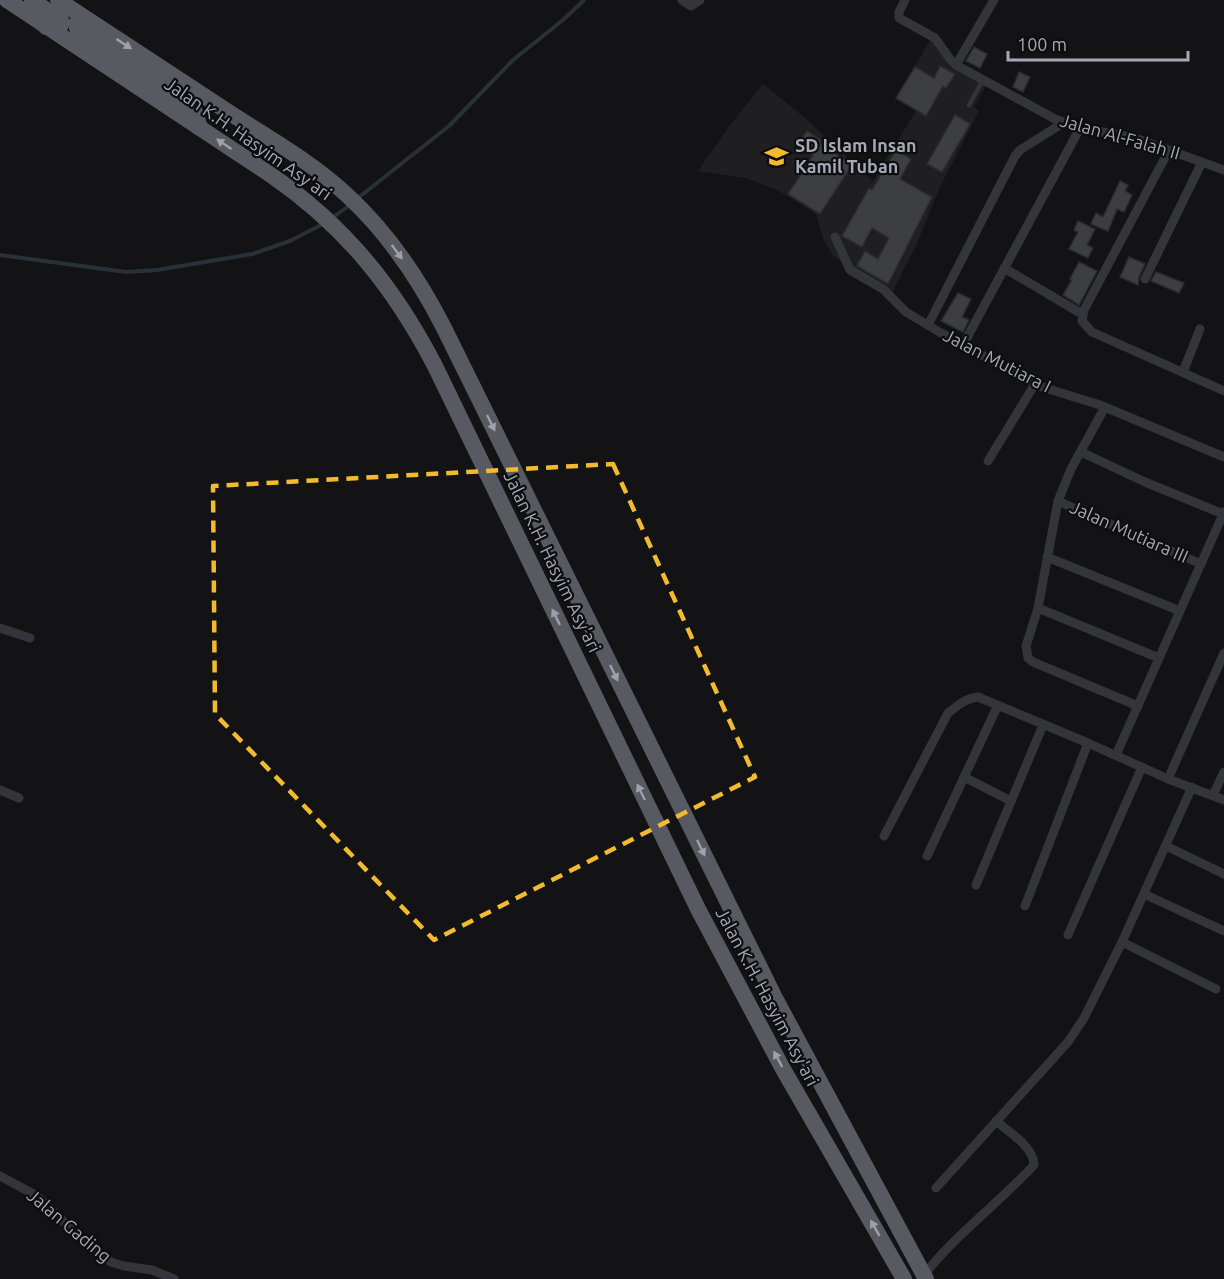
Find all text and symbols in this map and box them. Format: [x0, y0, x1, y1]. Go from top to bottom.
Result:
scale bar [1008, 24, 1188, 62]
text: 100 m [1017, 34, 1067, 54]
one-way arrow [116, 38, 132, 49]
street label: Jalan K.H. Hasyim Asy'ari [161, 73, 336, 203]
street label: Jalan Al-Falah II [1058, 109, 1183, 163]
place label: SD Islam Insan Kamil Tuban [795, 135, 917, 176]
one-way arrow [216, 138, 232, 150]
school or university icon: SD Islam Insan Kamil Tuban [764, 143, 790, 169]
one-way arrow [391, 244, 403, 260]
street label: Jalan Mutiara I [940, 324, 1055, 396]
one-way arrow [486, 415, 495, 432]
street label: Jalan K.H. Hasyim Asy'ari [500, 468, 605, 655]
street label: Jalan Mutiara III [1067, 496, 1192, 566]
one-way arrow [552, 608, 561, 625]
one-way arrow [610, 665, 619, 682]
one-way arrow [636, 784, 645, 801]
one-way arrow [696, 840, 705, 857]
street label: Jalan K.H. Hasyim Asy'ari [712, 904, 823, 1089]
one-way arrow [773, 1051, 782, 1068]
street label: Jalan Gading [24, 1184, 116, 1266]
one-way arrow [870, 1219, 880, 1236]

